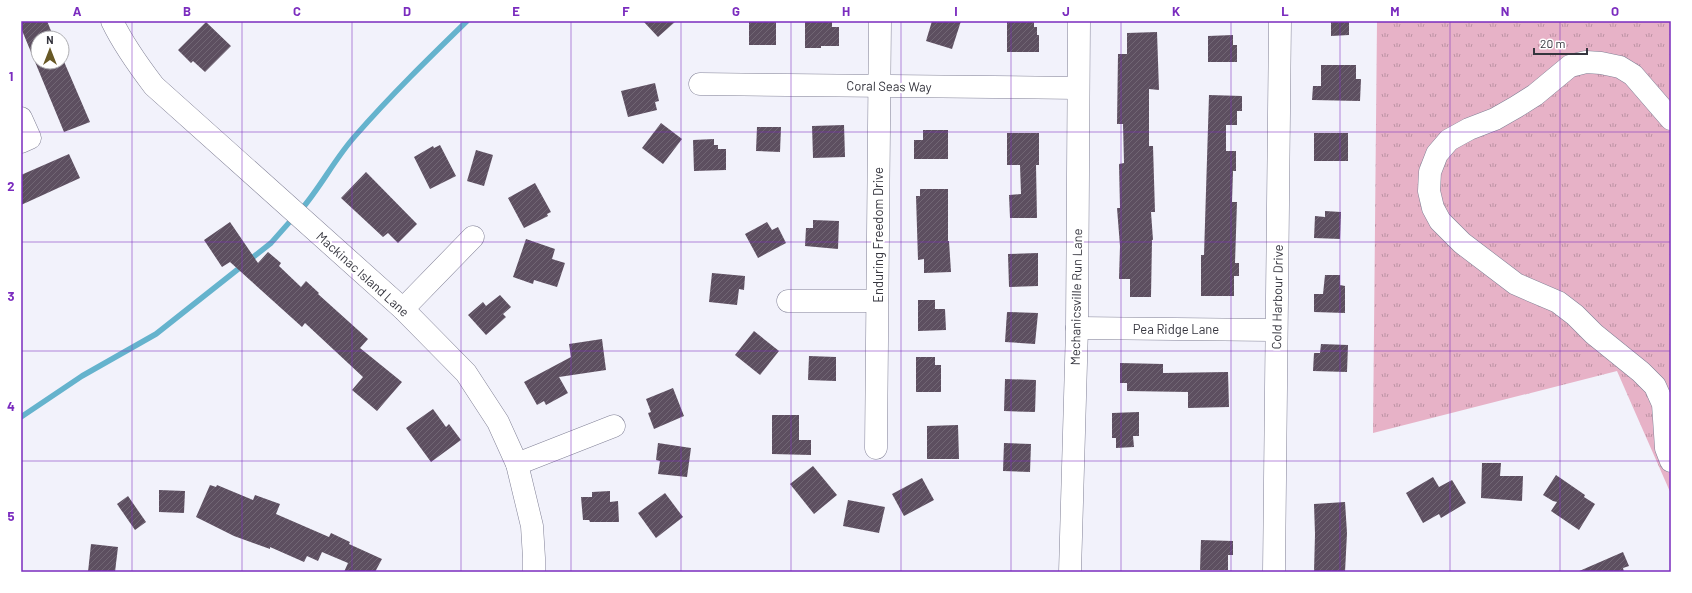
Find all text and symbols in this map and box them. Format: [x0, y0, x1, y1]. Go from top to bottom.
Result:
text: A [73, 3, 82, 19]
text: B [183, 3, 191, 19]
text: C [293, 3, 301, 19]
text: D [403, 3, 411, 19]
text: E [512, 3, 520, 19]
text: F [622, 3, 630, 19]
text: G [732, 3, 740, 19]
text: H [842, 3, 850, 19]
text: I [954, 3, 958, 19]
text: J [1062, 3, 1070, 19]
text: K [1172, 3, 1180, 19]
text: L [1281, 3, 1289, 19]
text: M [1390, 3, 1400, 19]
text: N [1501, 3, 1509, 19]
text: O [1611, 3, 1619, 19]
north arrow [30, 30, 70, 70]
scale bar [1534, 30, 1587, 56]
text: N [46, 33, 54, 46]
text: 20 m [1540, 36, 1566, 50]
text: 1 [9, 68, 13, 84]
street label: Coral Seas Way [846, 77, 932, 95]
street label: Enduring Freedom Drive [870, 167, 886, 303]
text: 2 [7, 178, 15, 194]
street label: Mackinac Island Lane [313, 228, 413, 320]
street label: Mechanicsville Run Lane [1067, 228, 1085, 366]
street label: Cold Harbour Drive [1268, 244, 1286, 350]
text: 3 [7, 288, 15, 304]
street label: Pea Ridge Lane [1133, 321, 1219, 337]
text: 4 [7, 398, 15, 414]
text: 5 [7, 508, 15, 524]

